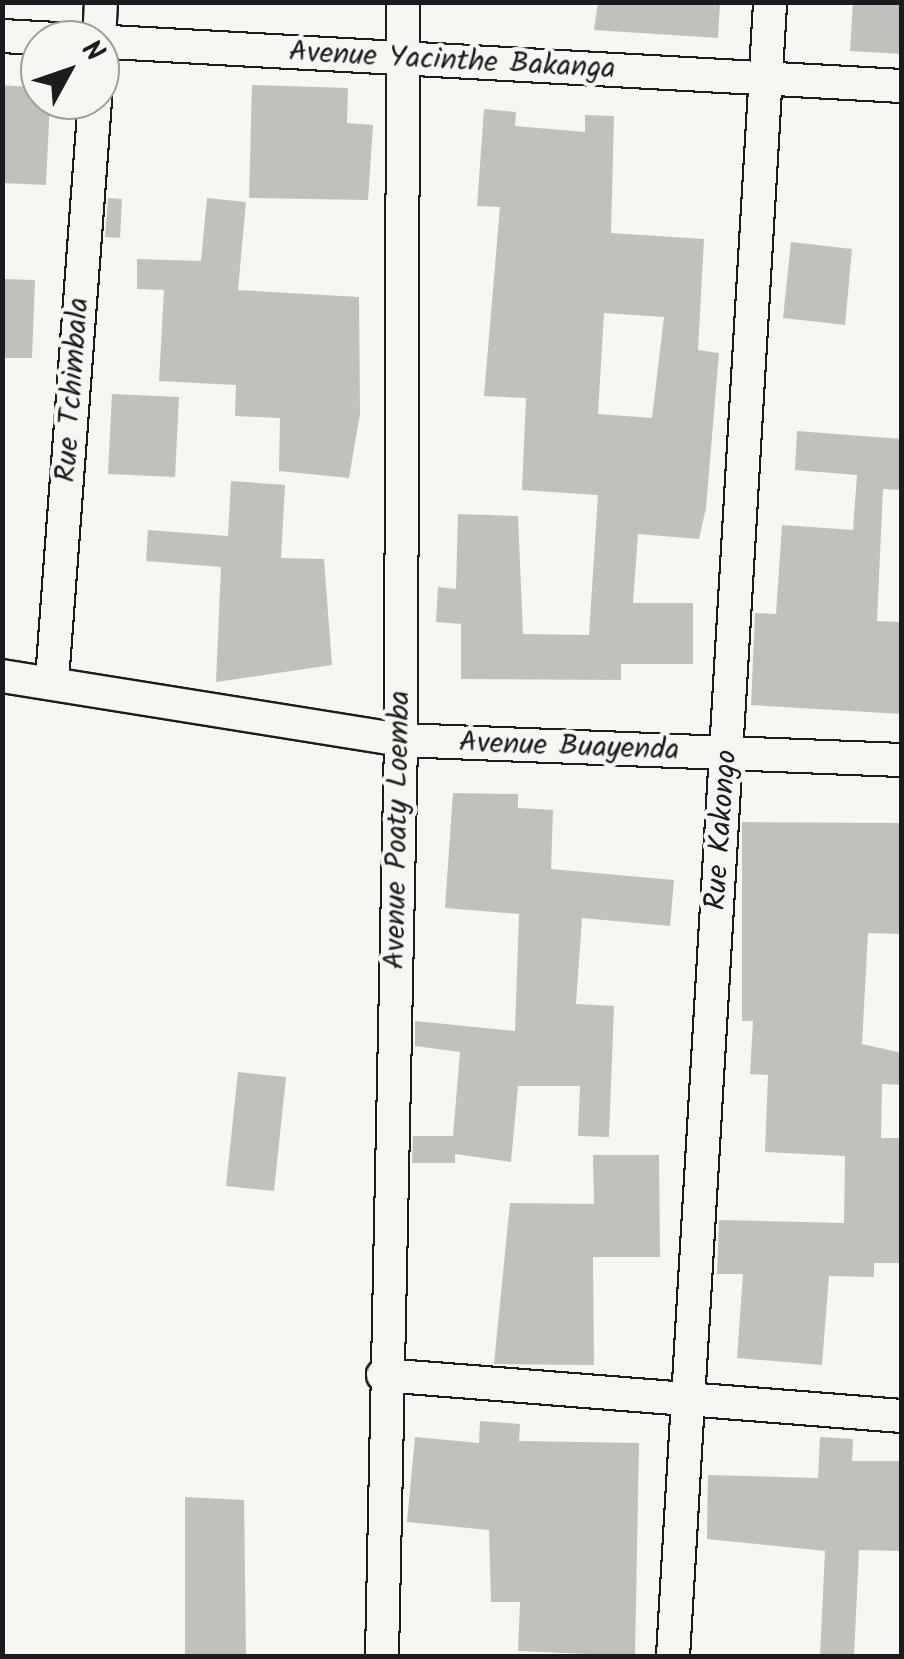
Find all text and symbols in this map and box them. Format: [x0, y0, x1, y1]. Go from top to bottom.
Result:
north arrow [20, 20, 120, 120]
text: N [69, 30, 115, 73]
street label: Avenue Yacinthe Bakanga [288, 34, 616, 88]
street label: Rue Tchimbala [49, 296, 97, 484]
street label: Avenue Poaty Loemba [378, 690, 418, 970]
street label: Avenue Buayenda [458, 725, 680, 769]
street label: Rue Kakongo [698, 749, 746, 911]

